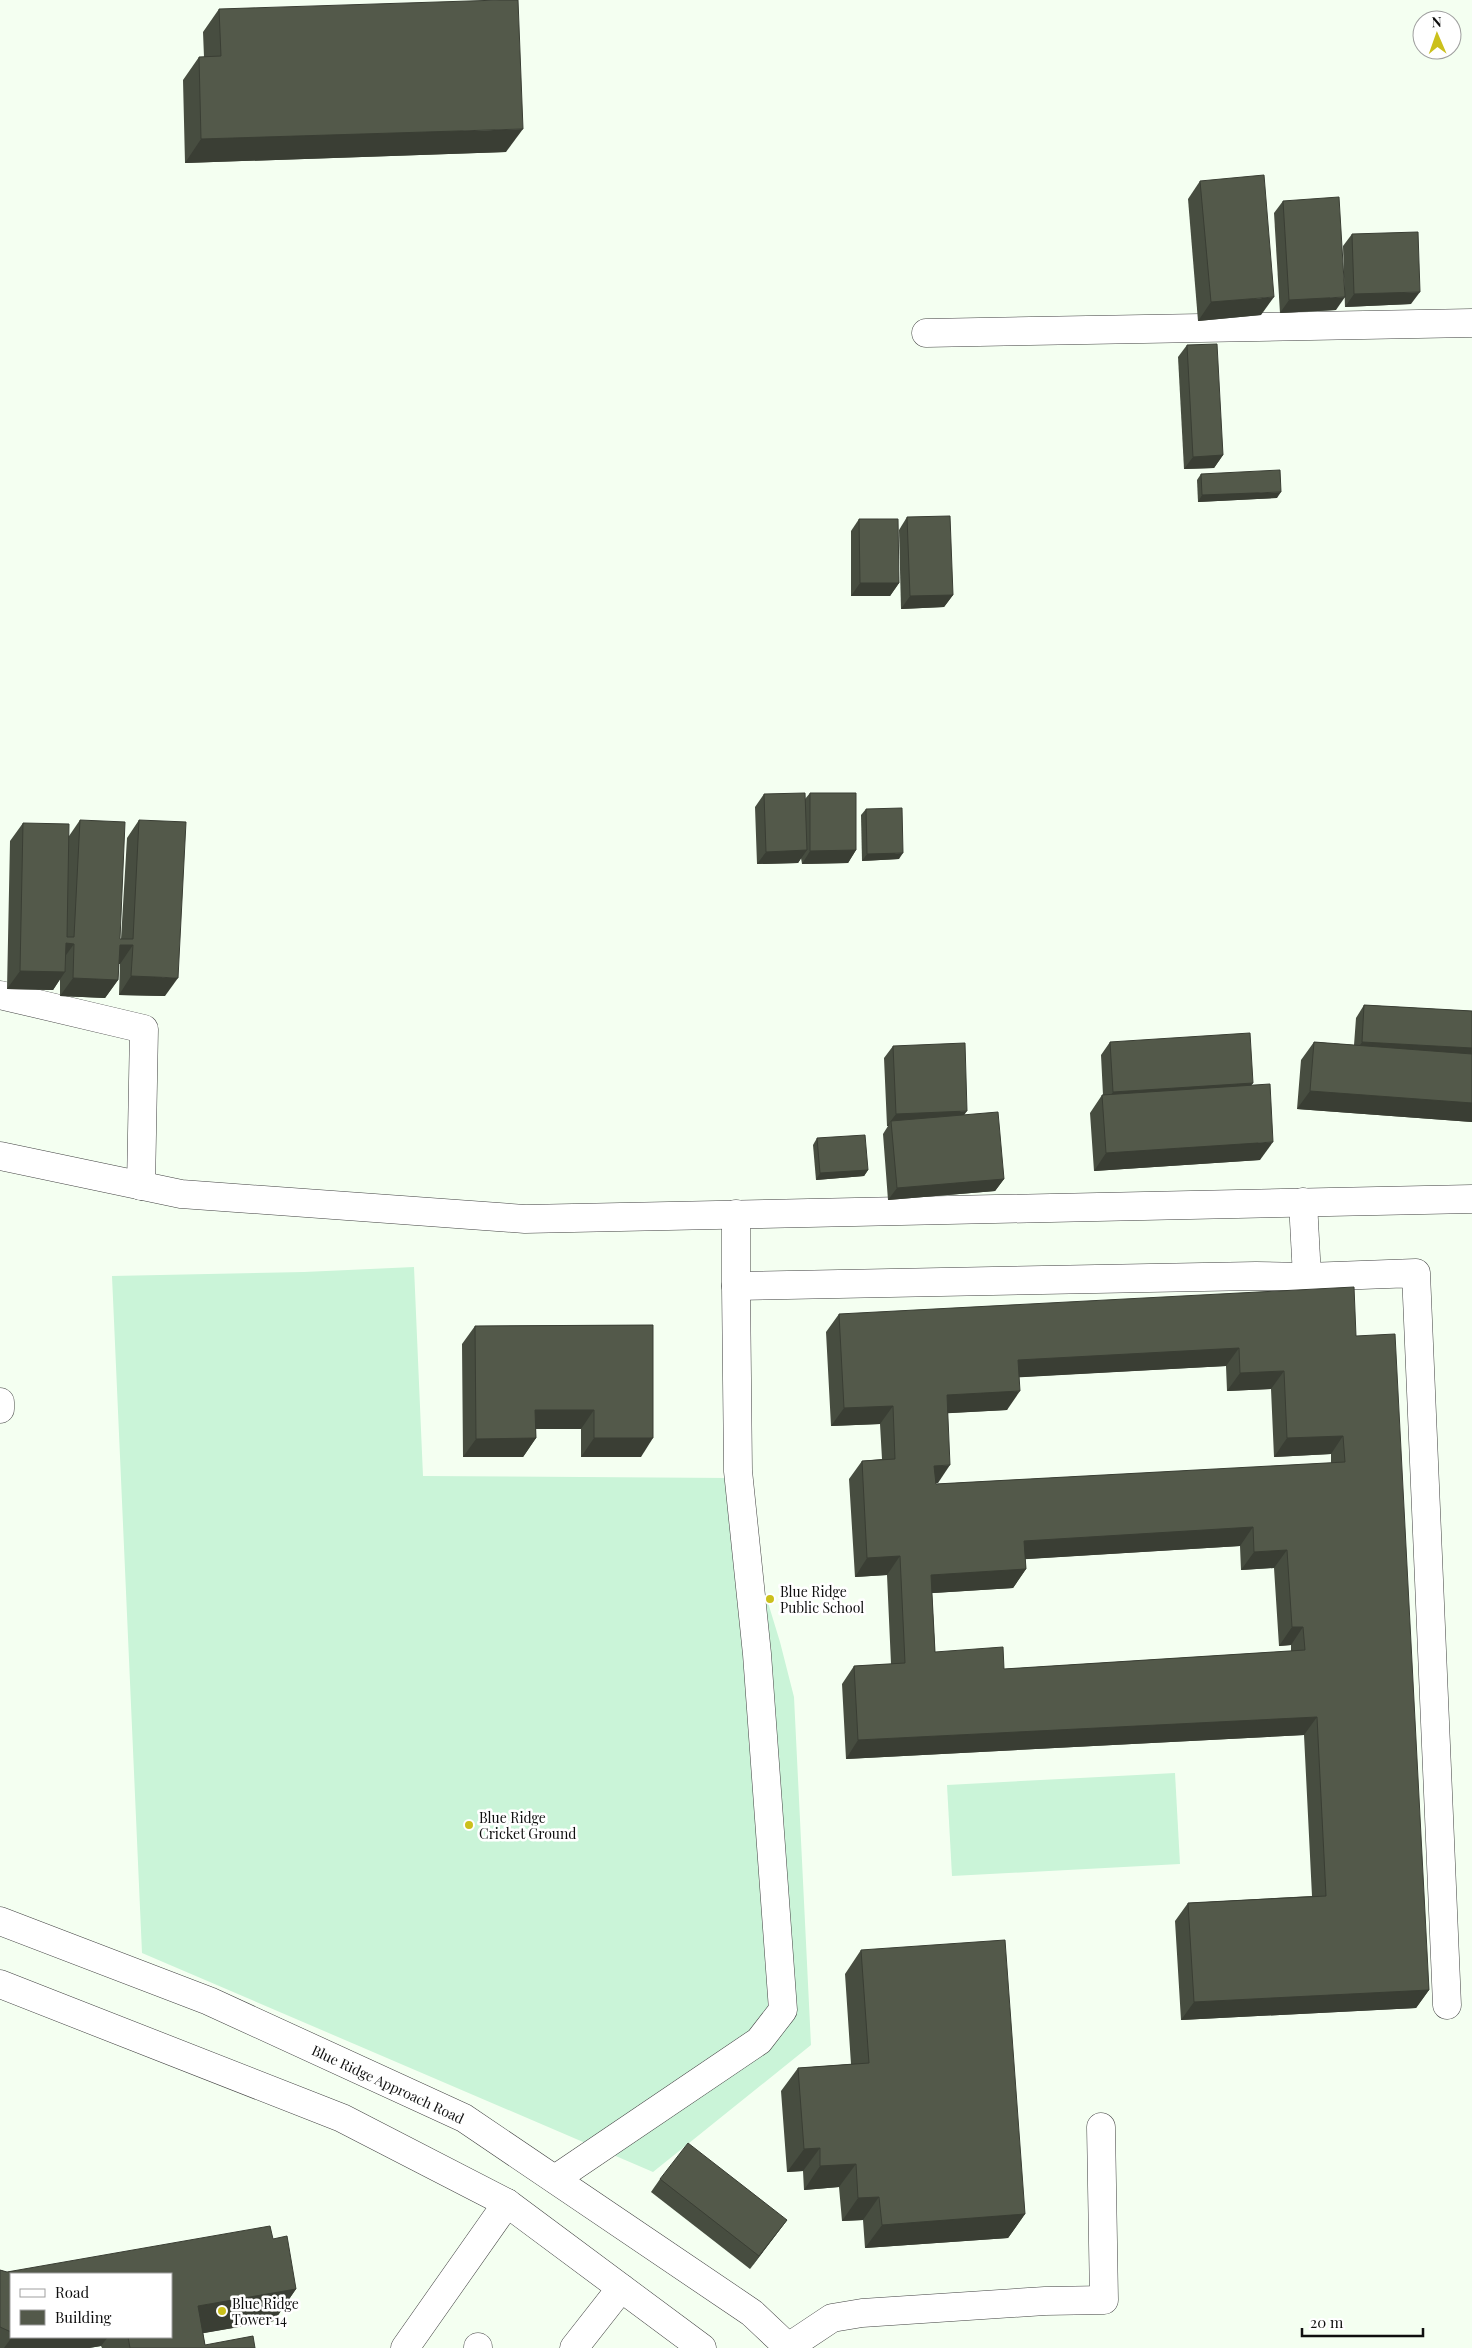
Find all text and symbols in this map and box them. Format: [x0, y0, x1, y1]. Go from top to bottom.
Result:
north arrow [1412, 10, 1462, 60]
text: N [1431, 12, 1442, 31]
place label: Blue Ridge Public School [780, 1582, 864, 1617]
marker: Blue Ridge Public School [764, 1593, 776, 1605]
place label: Blue Ridge Cricket Ground [479, 1808, 576, 1843]
marker: Blue Ridge Cricket Ground [463, 1819, 475, 1831]
street label: Blue Ridge Approach Road [309, 2040, 467, 2128]
legend [10, 2273, 172, 2338]
text: Road [55, 2282, 89, 2302]
place label: Blue Ridge Tower 14 [232, 2294, 299, 2329]
marker: Blue Ridge Tower 14 [216, 2305, 228, 2317]
scale bar [1302, 2306, 1423, 2338]
text: Building [55, 2307, 112, 2327]
text: 20 m [1310, 2312, 1344, 2332]

